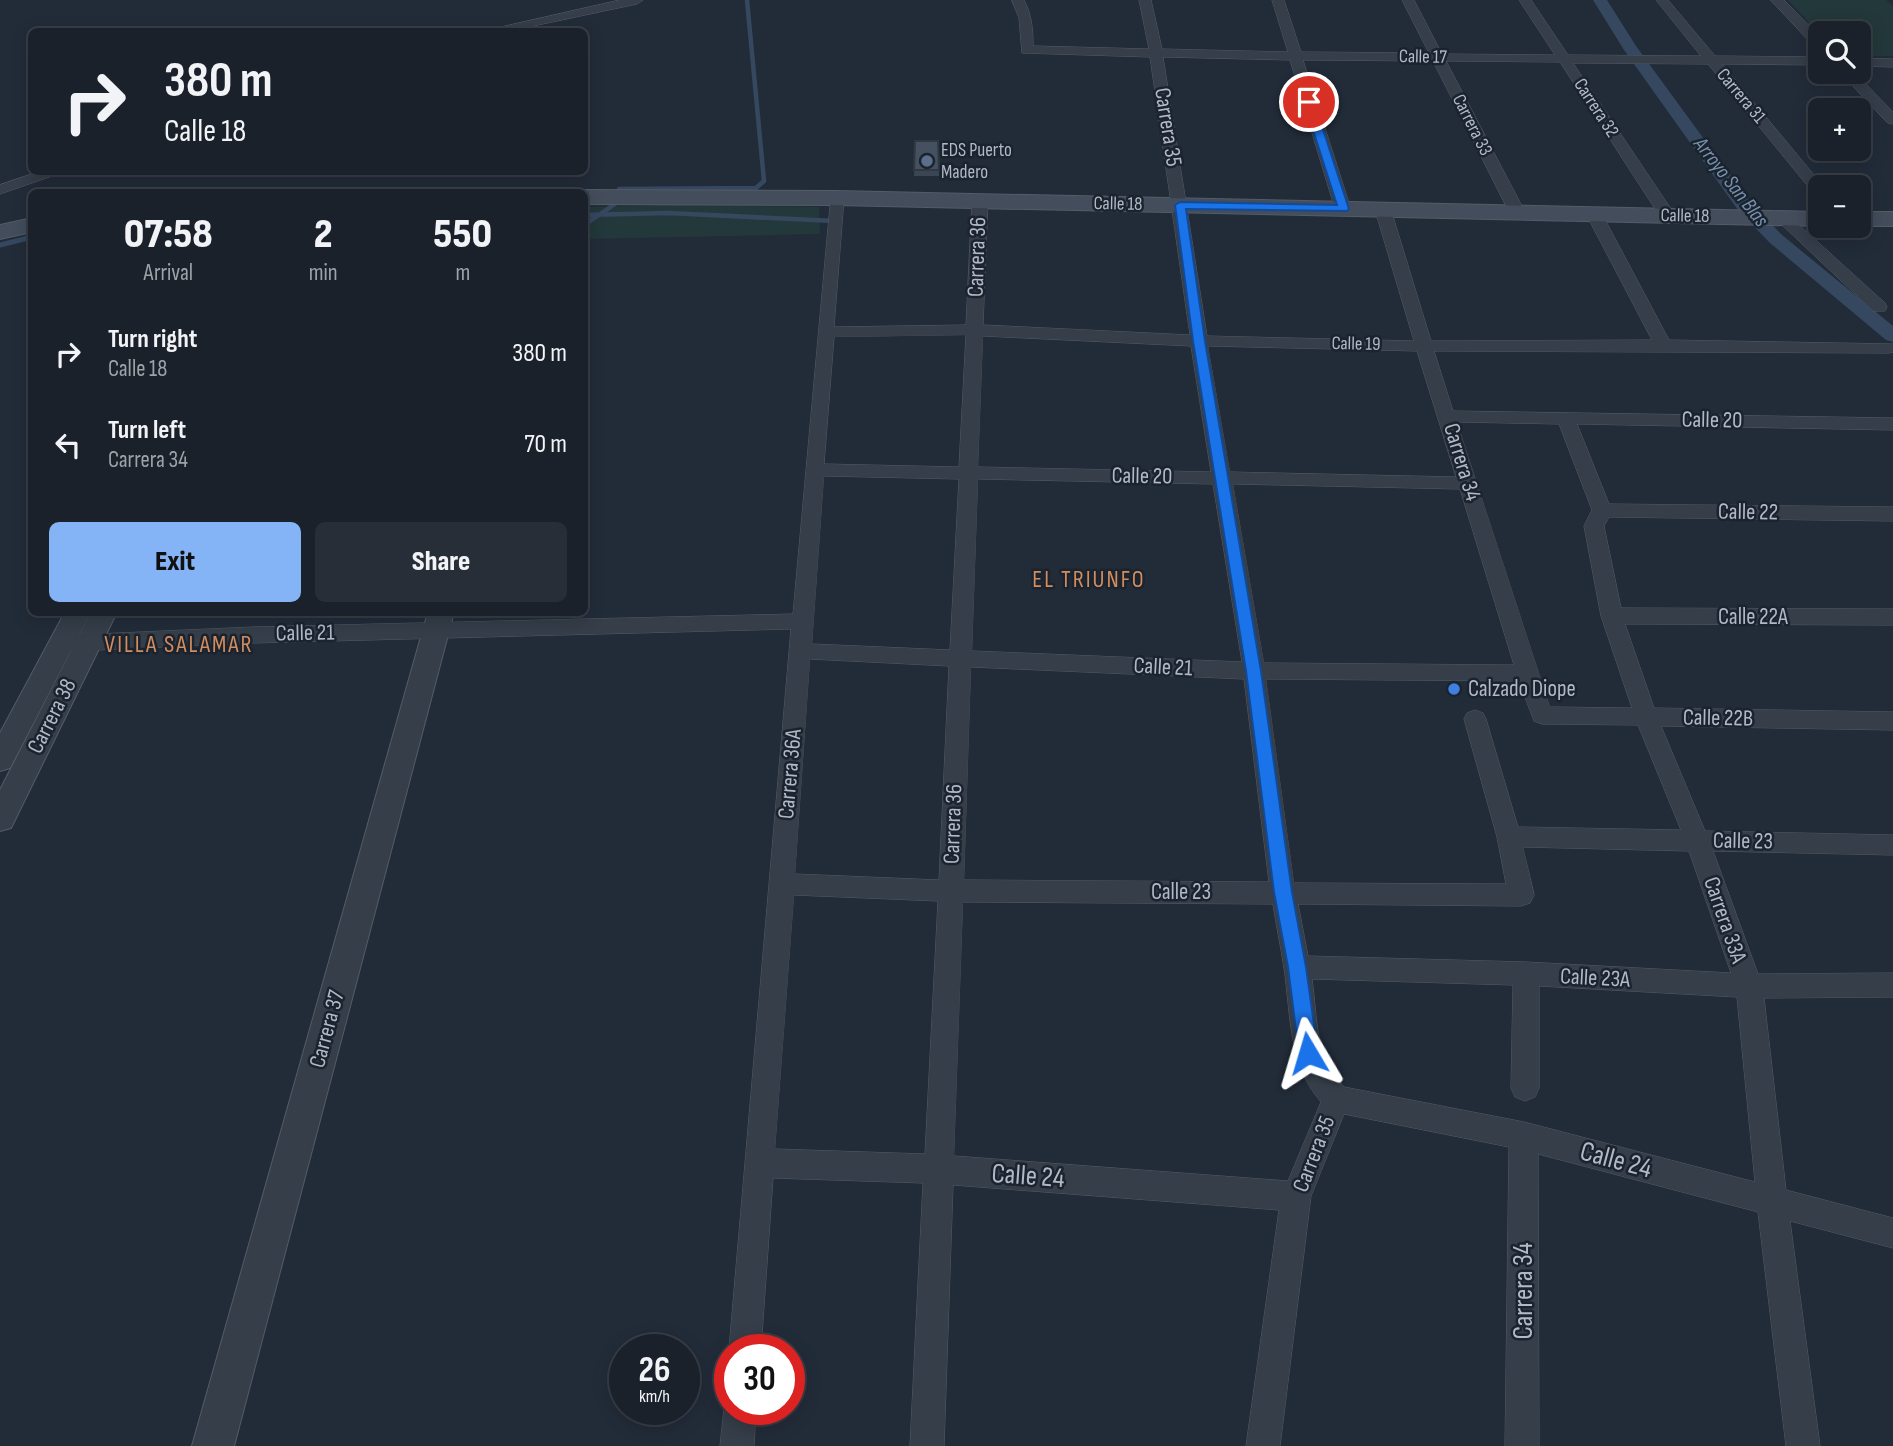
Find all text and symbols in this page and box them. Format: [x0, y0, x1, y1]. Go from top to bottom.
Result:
map controls [1808, 21, 1871, 238]
button: search [1808, 21, 1871, 84]
street label: Calle 17 [1399, 45, 1448, 69]
text: 380 m [164, 52, 273, 111]
icon: right [49, 56, 140, 147]
street label: Carrera 31 [1711, 64, 1771, 128]
pin [1279, 72, 1339, 132]
street label: Carrera 32 [1568, 74, 1624, 142]
icon: arrive [1290, 83, 1328, 121]
street label: Carrera 35 [1148, 86, 1188, 168]
street label: Carrera 33 [1447, 90, 1497, 160]
button: + [1808, 98, 1871, 161]
text: Calle 18 [164, 112, 246, 151]
water label: Arroyo San Blas [1688, 131, 1774, 232]
place label: EDS Puerto Madero [941, 139, 1012, 184]
marker: EDS Puerto Madero [919, 153, 935, 169]
button: − [1808, 175, 1871, 238]
street label: Calle 18 [1093, 192, 1143, 216]
street label: Calle 18 [1660, 204, 1710, 228]
text: 07:58 [124, 209, 213, 260]
text: 2 [314, 209, 333, 260]
text: 550 [433, 209, 492, 260]
street label: Carrera 36 [962, 216, 992, 298]
text: Arrival [144, 259, 193, 287]
text: min [309, 259, 338, 287]
text: m [455, 259, 470, 287]
text: Turn right [108, 324, 197, 355]
street label: Calle 19 [1331, 332, 1381, 356]
icon: right [49, 335, 87, 373]
text: 380 m [512, 338, 567, 369]
text: Calle 18 [108, 355, 167, 383]
street label: Calle 20 [1681, 405, 1743, 435]
text: Turn left [108, 415, 186, 446]
street label: Carrera 34 [1437, 420, 1487, 505]
icon: left [49, 426, 87, 464]
text: 70 m [524, 429, 567, 460]
text: Carrera 34 [108, 446, 188, 474]
street label: Calle 20 [1111, 461, 1173, 491]
street label: Calle 22 [1718, 497, 1778, 527]
button: Exit [49, 522, 301, 602]
button: Share [315, 522, 567, 602]
district label: EL TRIUNFO [1032, 565, 1146, 594]
street label: Calle 22A [1718, 603, 1788, 631]
street label: Calle 21 [275, 618, 335, 648]
district label: VILLA SALAMAR [104, 630, 254, 659]
street label: Calle 21 [1133, 651, 1193, 683]
street label: Carrera 38 [21, 674, 83, 758]
place label: Calzado Diope [1468, 675, 1576, 703]
marker: Calzado Diope [1446, 681, 1462, 697]
street label: Calle 22B [1683, 703, 1753, 733]
street label: Carrera 36A [772, 728, 808, 820]
street label: Carrera 36 [938, 783, 968, 865]
street label: Calle 23 [1713, 826, 1773, 856]
street label: Carrera 33A [1697, 873, 1753, 967]
street label: Calle 23 [1151, 878, 1211, 906]
street label: Calle 23A [1559, 962, 1631, 994]
street label: Carrera 37 [303, 987, 351, 1071]
position arrow [1271, 1016, 1345, 1090]
street label: Carrera 35 [1287, 1112, 1341, 1196]
street label: Calle 24 [1576, 1135, 1656, 1185]
street label: Calle 24 [990, 1157, 1066, 1195]
street label: Carrera 34 [1507, 1242, 1540, 1340]
speed limit sign: 30 [714, 1334, 805, 1425]
text: 26 [639, 1349, 670, 1392]
text: km/h [639, 1386, 670, 1407]

